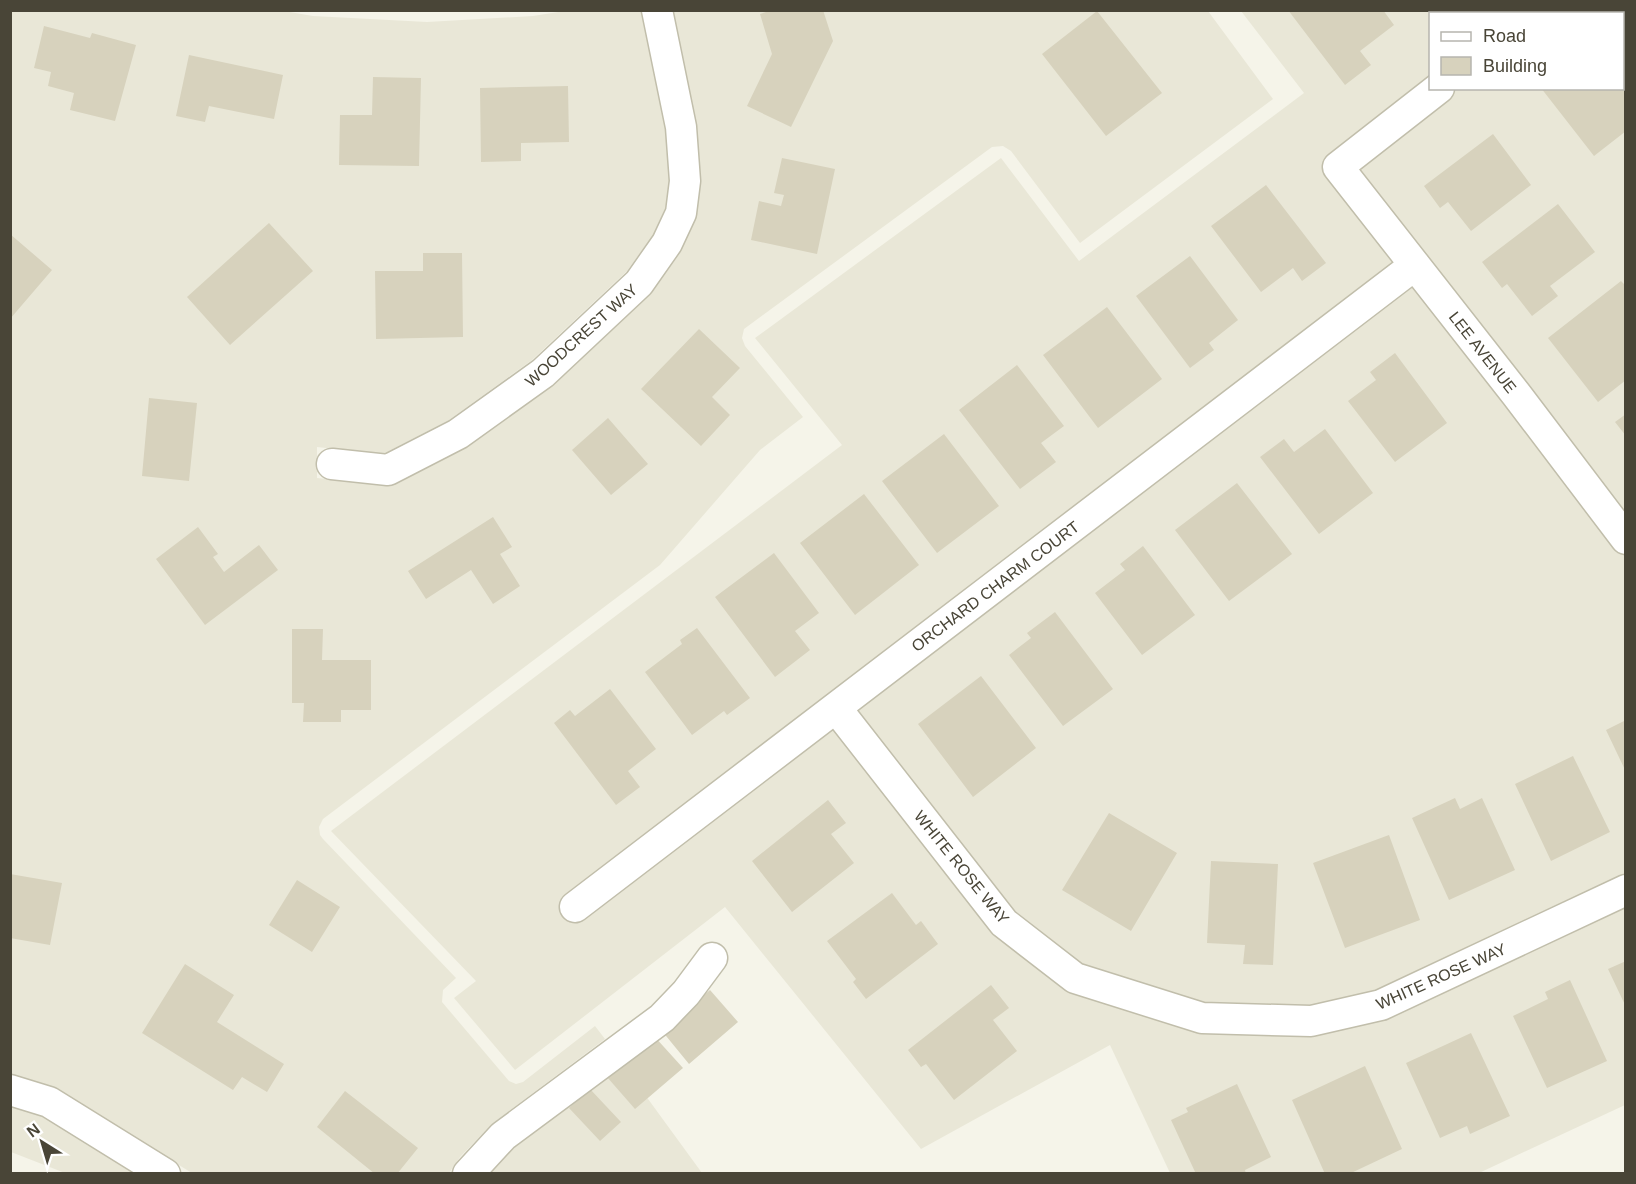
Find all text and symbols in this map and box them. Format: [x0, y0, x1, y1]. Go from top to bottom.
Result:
legend [1429, 12, 1624, 90]
text: Road [1483, 26, 1526, 46]
text: Building [1483, 56, 1547, 76]
street label: WOODCREST WAY [522, 280, 641, 390]
street label: LEE AVENUE [1446, 308, 1520, 396]
street label: ORCHARD CHARM COURT [908, 518, 1082, 655]
street label: WHITE ROSE WAY [911, 807, 1013, 927]
street label: WHITE ROSE WAY [1374, 940, 1509, 1013]
north arrow [12, 1112, 72, 1172]
text: N [24, 1120, 43, 1141]

